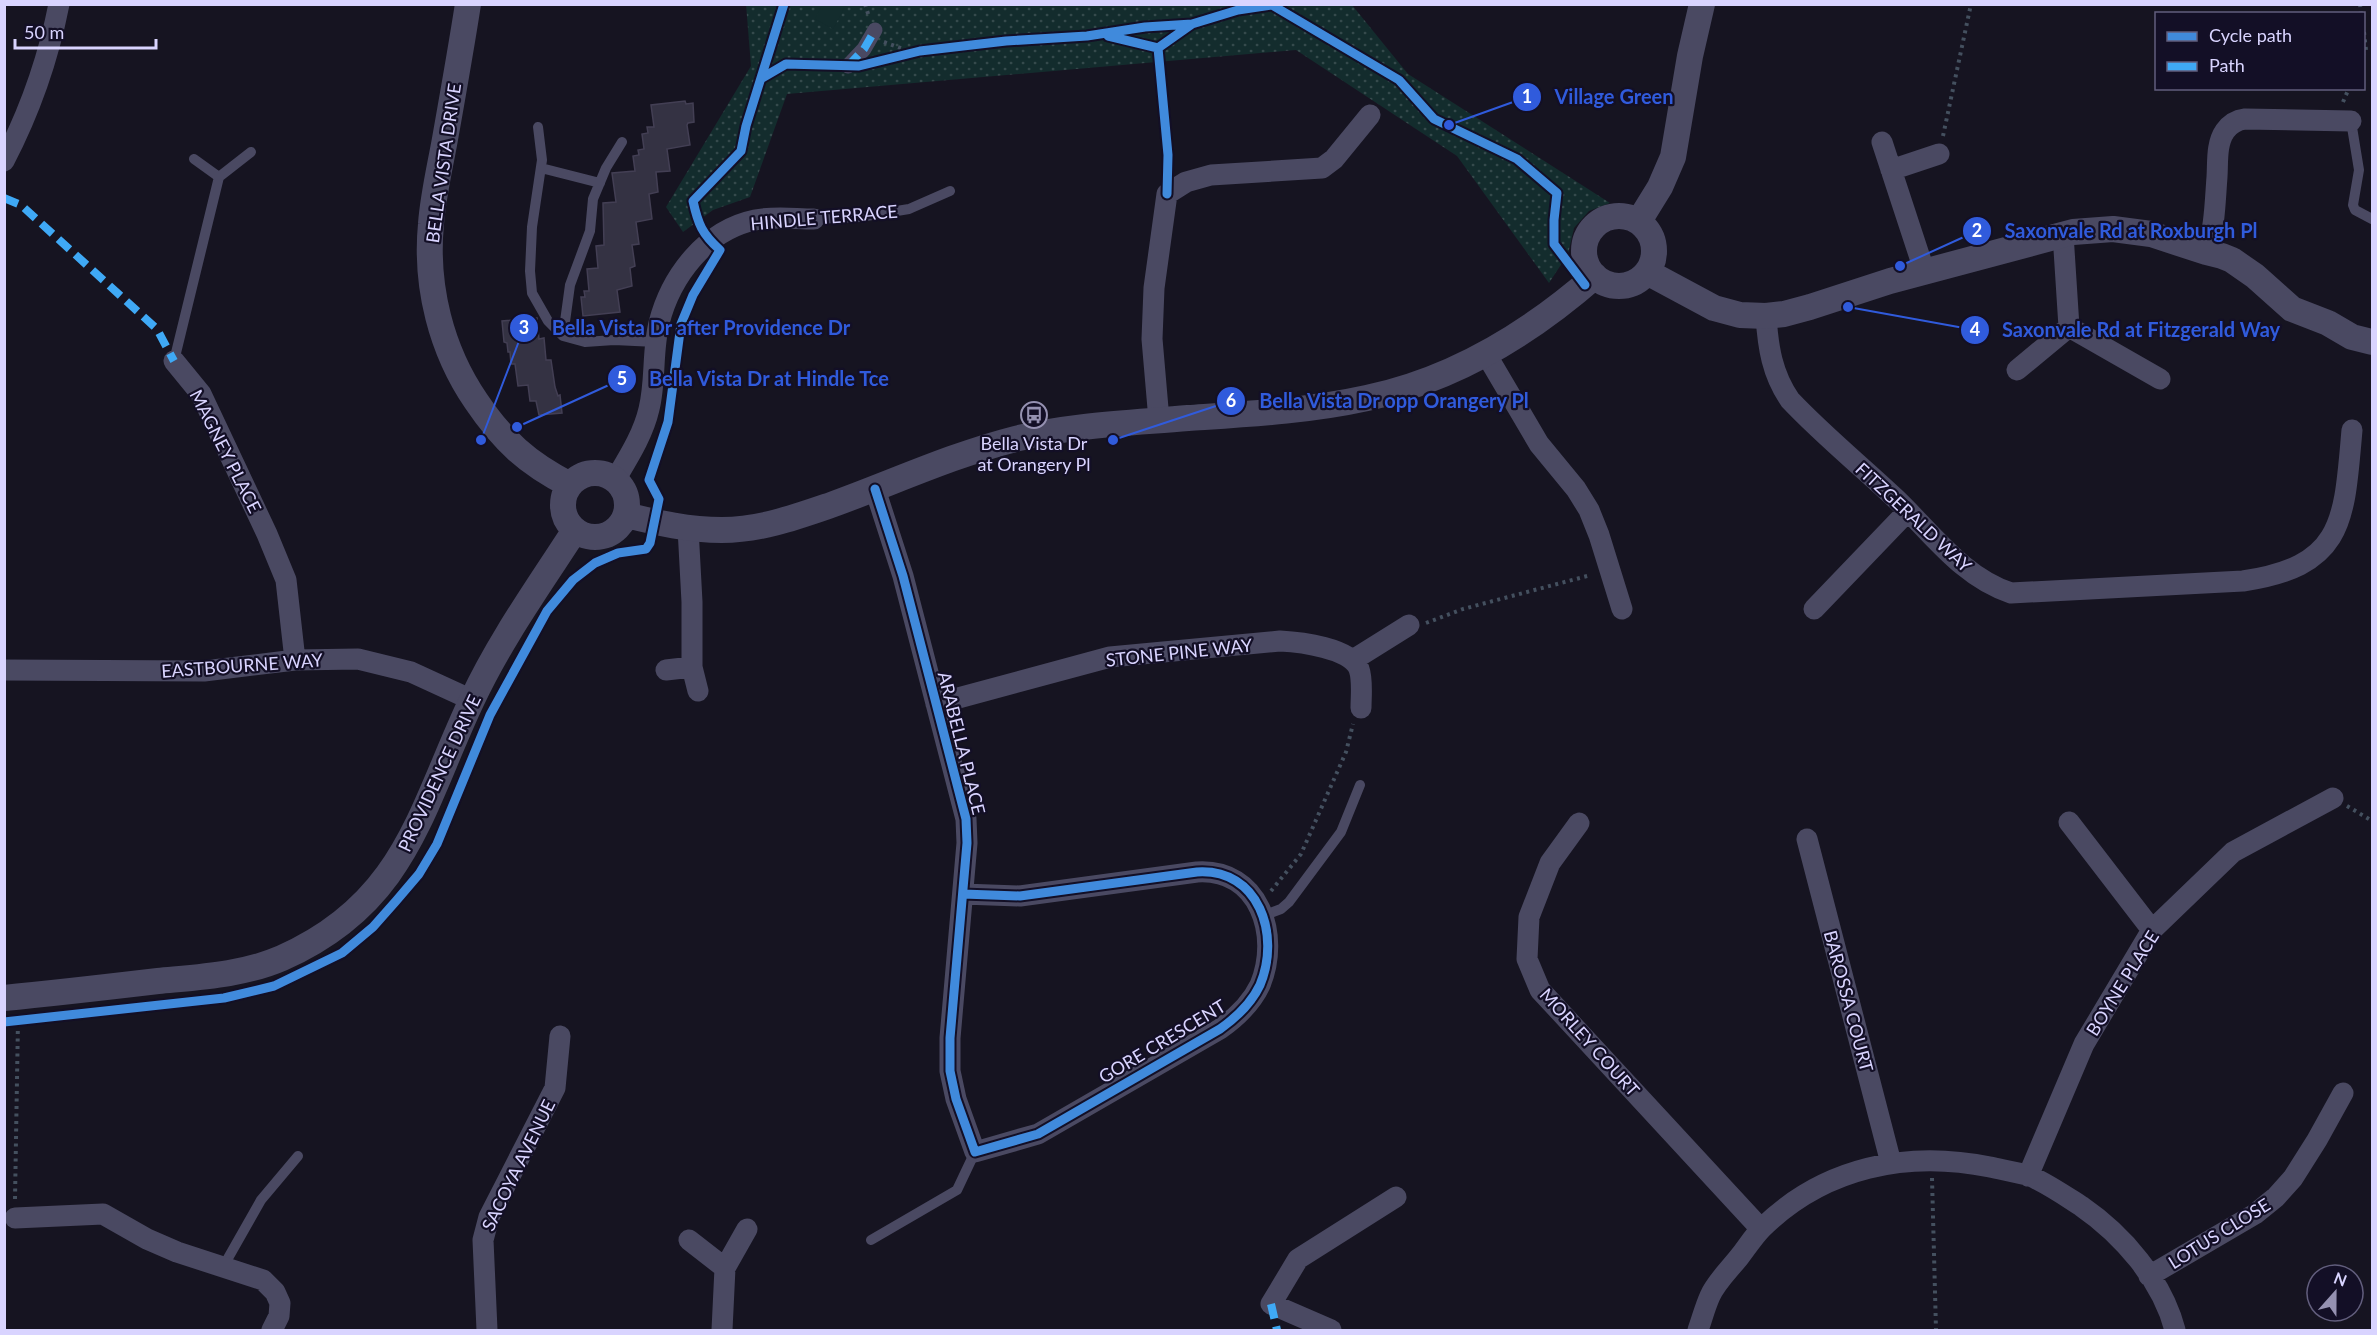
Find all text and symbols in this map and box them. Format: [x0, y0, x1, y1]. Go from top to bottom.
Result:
scale bar [15, 12, 156, 50]
legend [2155, 12, 2365, 90]
text: 50 m [24, 21, 64, 43]
text: Cycle path [2209, 24, 2292, 46]
text: Path [2209, 54, 2245, 76]
callout: Village Green [1512, 78, 1685, 116]
street label: BELLA VISTA DRIVE [421, 82, 465, 244]
text: Village Green [1553, 84, 1674, 108]
text: 1 [1522, 85, 1532, 107]
street label: HINDLE TERRACE [749, 200, 899, 234]
callout: Saxonvale Rd at Roxburgh Pl [1962, 212, 2269, 250]
text: Saxonvale Rd at Roxburgh Pl [2005, 218, 2258, 242]
text: 2 [1972, 219, 1982, 241]
callout: Bella Vista Dr after Providence Dr [509, 309, 863, 347]
callout: Saxonvale Rd at Fitzgerald Way [1960, 311, 2292, 349]
text: Bella Vista Dr after Providence Dr [552, 315, 851, 339]
text: 3 [519, 316, 529, 338]
text: Saxonvale Rd at Fitzgerald Way [2002, 317, 2281, 341]
text: 4 [1970, 318, 1980, 340]
callout: Bella Vista Dr at Hindle Tce [607, 360, 902, 398]
text: Bella Vista Dr at Hindle Tce [649, 366, 889, 390]
text: 5 [617, 367, 627, 389]
callout: Bella Vista Dr opp Orangery Pl [1216, 382, 1541, 420]
street label: MAGNEY PLACE [185, 386, 267, 516]
text: Bella Vista Dr opp Orangery Pl [1259, 388, 1529, 412]
text: 6 [1226, 389, 1236, 411]
bus stop icon: Bella Vista Dr at Orangery Pl [1019, 400, 1049, 430]
place label: Bella Vista Dr at Orangery Pl [977, 432, 1091, 475]
street label: FITZGERALD WAY [1851, 458, 1977, 577]
street label: STONE PINE WAY [1105, 633, 1254, 671]
street label: EASTBOURNE WAY [160, 648, 324, 682]
street label: ARABELLA PLACE [934, 669, 990, 817]
street label: PROVIDENCE DRIVE [393, 691, 485, 855]
street label: BOYNE PLACE [2081, 926, 2163, 1040]
street label: BAROSSA COURT [1820, 928, 1879, 1075]
street label: MORLEY COURT [1536, 983, 1645, 1101]
street label: GORE CRESCENT [1095, 994, 1230, 1088]
street label: SACOYA AVENUE [477, 1096, 559, 1234]
street label: LOTUS CLOSE [2164, 1193, 2274, 1273]
north arrow [2305, 1263, 2365, 1323]
text: N [2331, 1267, 2350, 1290]

